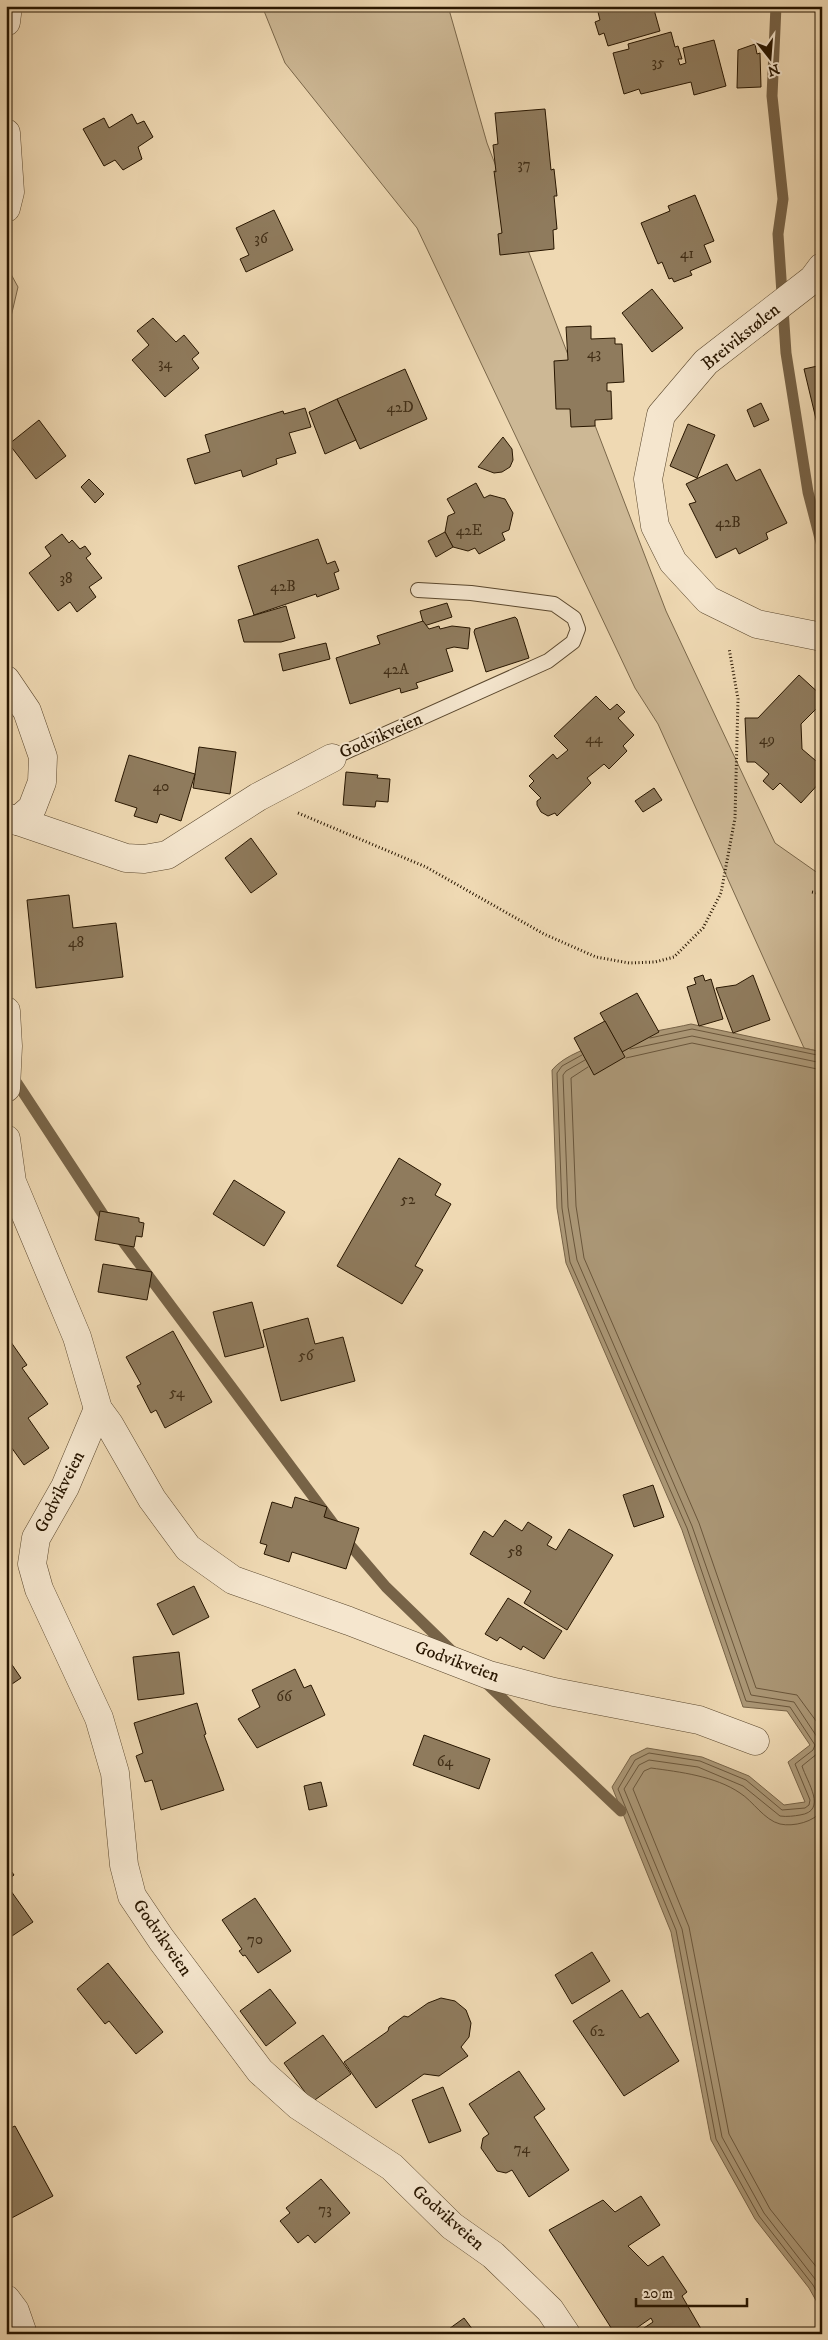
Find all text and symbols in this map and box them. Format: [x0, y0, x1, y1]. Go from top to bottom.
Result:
north arrow [746, 32, 796, 82]
house number: 35 [651, 53, 665, 72]
text: N [765, 59, 782, 80]
house number: 37 [517, 155, 531, 174]
house number: 36 [254, 229, 269, 248]
house number: 41 [680, 244, 694, 263]
street label: Breivikstølen [697, 298, 785, 375]
house number: 43 [587, 344, 601, 363]
house number: 34 [158, 354, 172, 373]
house number: 42D [386, 398, 414, 417]
house number: 42B [715, 513, 741, 532]
house number: 42E [456, 521, 483, 540]
house number: 38 [59, 569, 73, 588]
house number: 42B [270, 577, 296, 596]
house number: 42A [383, 660, 409, 679]
street label: Godvikveien [336, 708, 426, 764]
house number: 44 [585, 729, 603, 748]
house number: 49 [759, 730, 775, 749]
house number: 40 [153, 777, 169, 796]
house number: 48 [68, 933, 84, 952]
house number: 52 [401, 1190, 416, 1209]
house number: 56 [298, 1346, 315, 1365]
house number: 54 [169, 1383, 185, 1402]
street label: Godvikveien [30, 1447, 90, 1536]
house number: 58 [508, 1542, 522, 1561]
street label: Godvikveien [412, 1637, 503, 1688]
house number: 66 [276, 1687, 293, 1706]
house number: 64 [437, 1752, 454, 1771]
street label: Godvikveien [128, 1895, 197, 1981]
house number: 70 [247, 1930, 263, 1949]
house number: 62 [589, 2022, 605, 2041]
house number: 74 [514, 2139, 531, 2158]
street label: Godvikveien [407, 2181, 489, 2256]
house number: 73 [318, 2200, 332, 2219]
scale bar [636, 2275, 747, 2307]
text: 20 m [643, 2284, 673, 2303]

